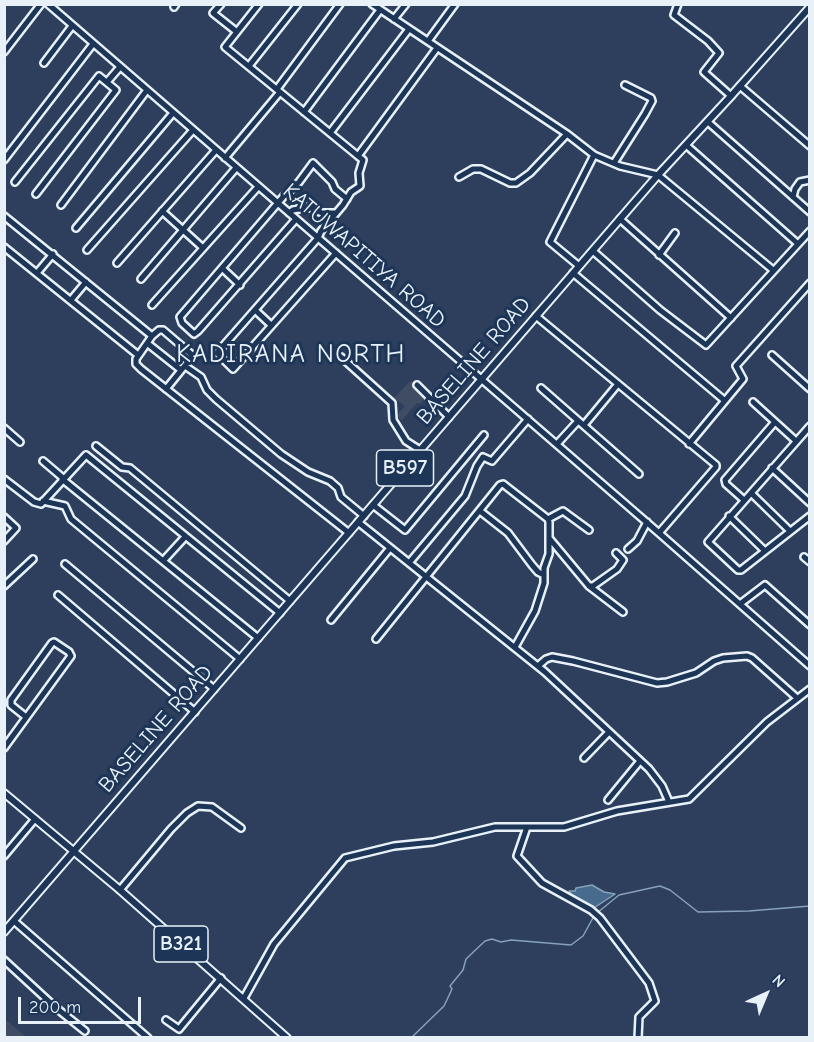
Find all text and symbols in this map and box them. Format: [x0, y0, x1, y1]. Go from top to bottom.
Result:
street label: KATUWAPITIYA ROAD [277, 178, 451, 334]
street label: BASELINE ROAD [411, 292, 537, 430]
district label: KADIRANA NORTH [176, 339, 406, 371]
road number: B597 [376, 450, 434, 486]
street label: BASELINE ROAD [93, 660, 219, 798]
road number: B321 [154, 926, 208, 962]
north arrow [736, 964, 796, 1024]
text: N [768, 971, 789, 991]
scale bar [21, 985, 144, 1023]
text: 200 m [29, 997, 81, 1018]

